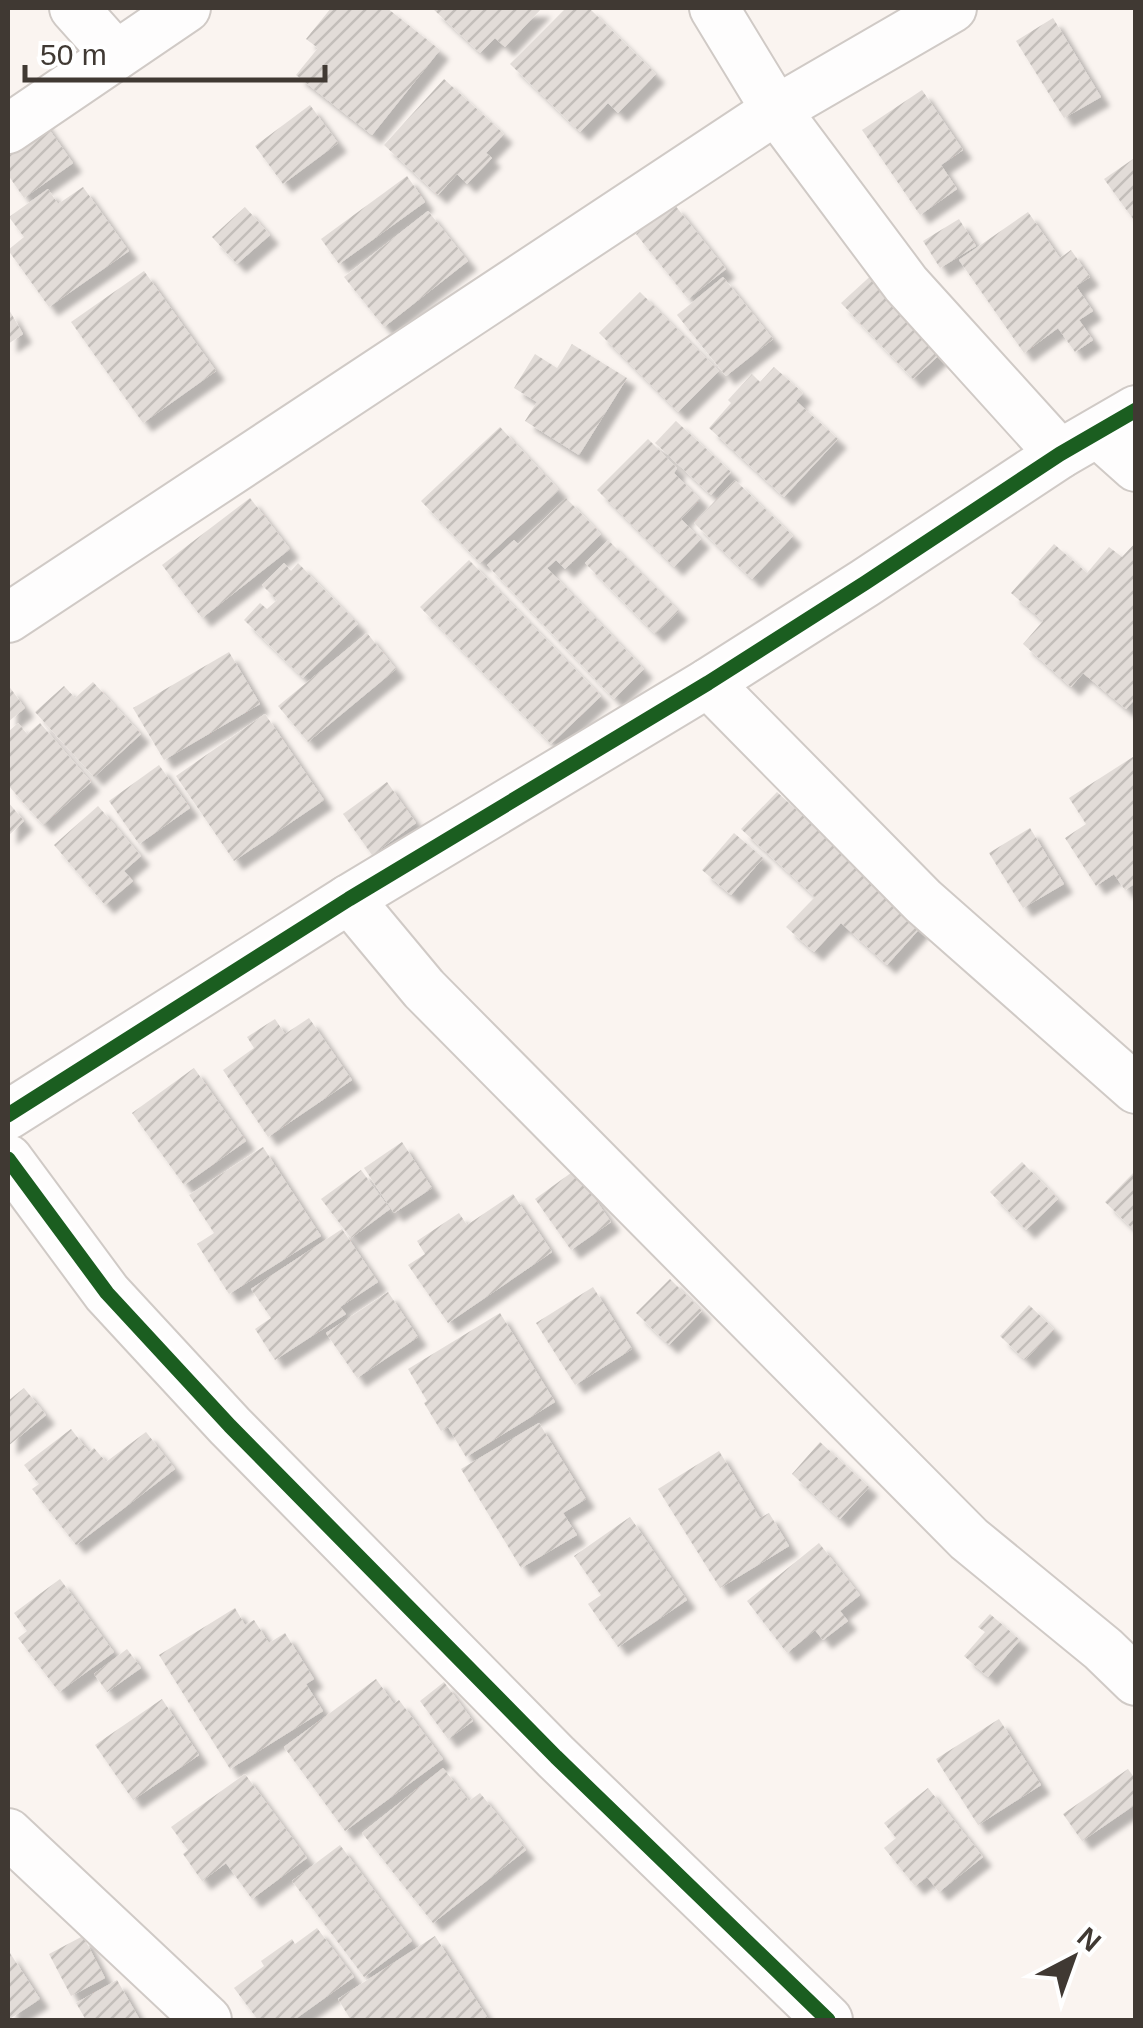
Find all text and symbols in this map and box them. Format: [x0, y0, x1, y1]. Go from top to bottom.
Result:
scale bar [25, 20, 325, 82]
text: 50 m [40, 38, 107, 71]
north arrow [1023, 1908, 1123, 2008]
text: N [1071, 1921, 1107, 1958]

